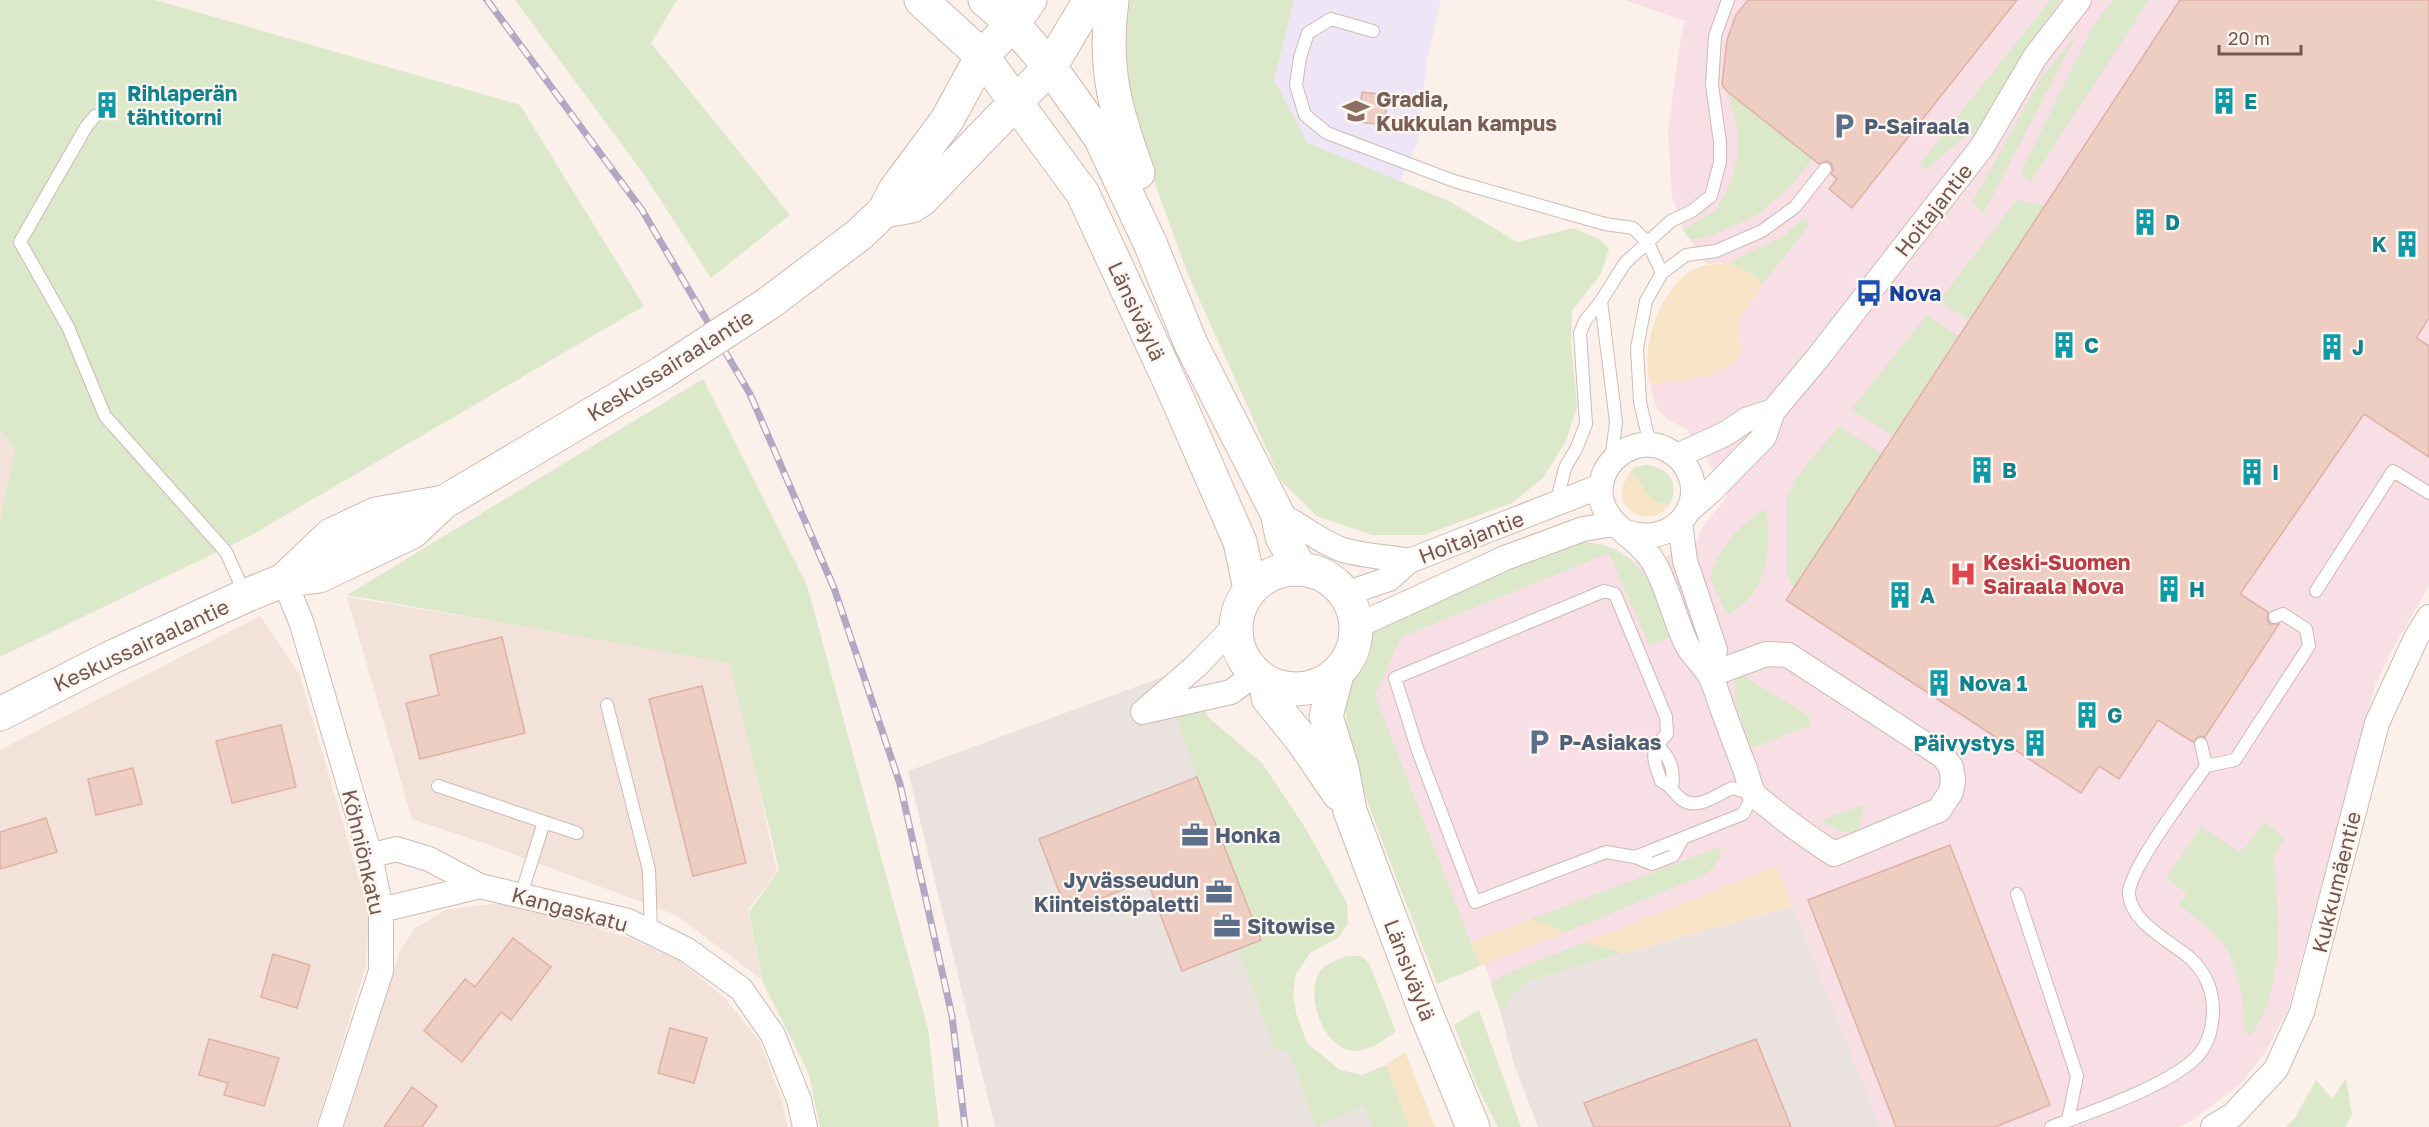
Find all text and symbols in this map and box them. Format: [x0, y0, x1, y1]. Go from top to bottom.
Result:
scale bar [2219, 18, 2302, 56]
text: 20 m [2228, 27, 2270, 49]
place label: Rihlaperän tähtitorni [127, 80, 237, 130]
place label: Gradia, Kukkulan kampus [1376, 86, 1557, 136]
building icon: E [2209, 86, 2239, 116]
place label: E [2244, 88, 2257, 114]
building icon: Rihlaperän tähtitorni [92, 90, 122, 120]
school or university icon: Gradia, Kukkulan kampus [1341, 96, 1371, 126]
parking icon: P-Sairaala [1829, 111, 1859, 141]
place label: P-Sairaala [1864, 113, 1970, 139]
street label: Hoitajantie [1889, 158, 1977, 262]
building icon: D [2130, 207, 2160, 237]
place label: D [2165, 209, 2180, 235]
building icon: K [2392, 229, 2422, 259]
place label: K [2372, 231, 2387, 257]
street label: Länsiväylä [1103, 257, 1171, 365]
bus stop icon: Nova [1854, 278, 1884, 308]
place label: Nova [1889, 280, 1941, 306]
street label: Keskussairaalantie [582, 303, 758, 427]
building icon: C [2049, 330, 2079, 360]
place label: C [2084, 332, 2099, 358]
building icon: J [2317, 332, 2347, 362]
place label: J [2352, 334, 2364, 360]
building icon: B [1967, 455, 1997, 485]
place label: B [2002, 457, 2017, 483]
building icon: I [2237, 457, 2267, 487]
place label: I [2272, 459, 2279, 485]
street label: Hoitajantie [1415, 505, 1527, 569]
place label: Keski-Suomen Sairaala Nova [1983, 549, 2131, 599]
hospital icon: Keski-Suomen Sairaala Nova [1948, 559, 1978, 589]
building icon: H [2154, 574, 2184, 604]
place label: H [2189, 576, 2205, 602]
building icon: A [1885, 580, 1915, 610]
place label: A [1920, 582, 1935, 608]
street label: Keskussairaalantie [49, 593, 233, 697]
building icon: Nova 1 [1924, 668, 1954, 698]
place label: Nova 1 [1959, 670, 2027, 696]
building icon: G [2072, 700, 2102, 730]
place label: G [2107, 702, 2122, 728]
parking icon: P-Asiakas [1524, 727, 1554, 757]
building icon: Päivystys [2020, 728, 2050, 758]
place label: P-Asiakas [1559, 729, 1662, 755]
place label: Päivystys [1913, 730, 2015, 756]
street label: Köhniönkatu [337, 787, 391, 917]
street label: Kukkumäentie [2306, 809, 2366, 955]
office icon: Honka [1180, 820, 1210, 850]
place label: Honka [1215, 822, 1280, 848]
place label: Jyvässeudun Kiinteistöpaletti [1034, 867, 1199, 917]
office icon: Jyvässeudun Kiinteistöpaletti [1204, 877, 1234, 907]
street label: Kangaskatu [509, 881, 631, 937]
office icon: Sitowise [1212, 911, 1242, 941]
place label: Sitowise [1247, 913, 1335, 939]
street label: Länsiväylä [1379, 915, 1441, 1025]

